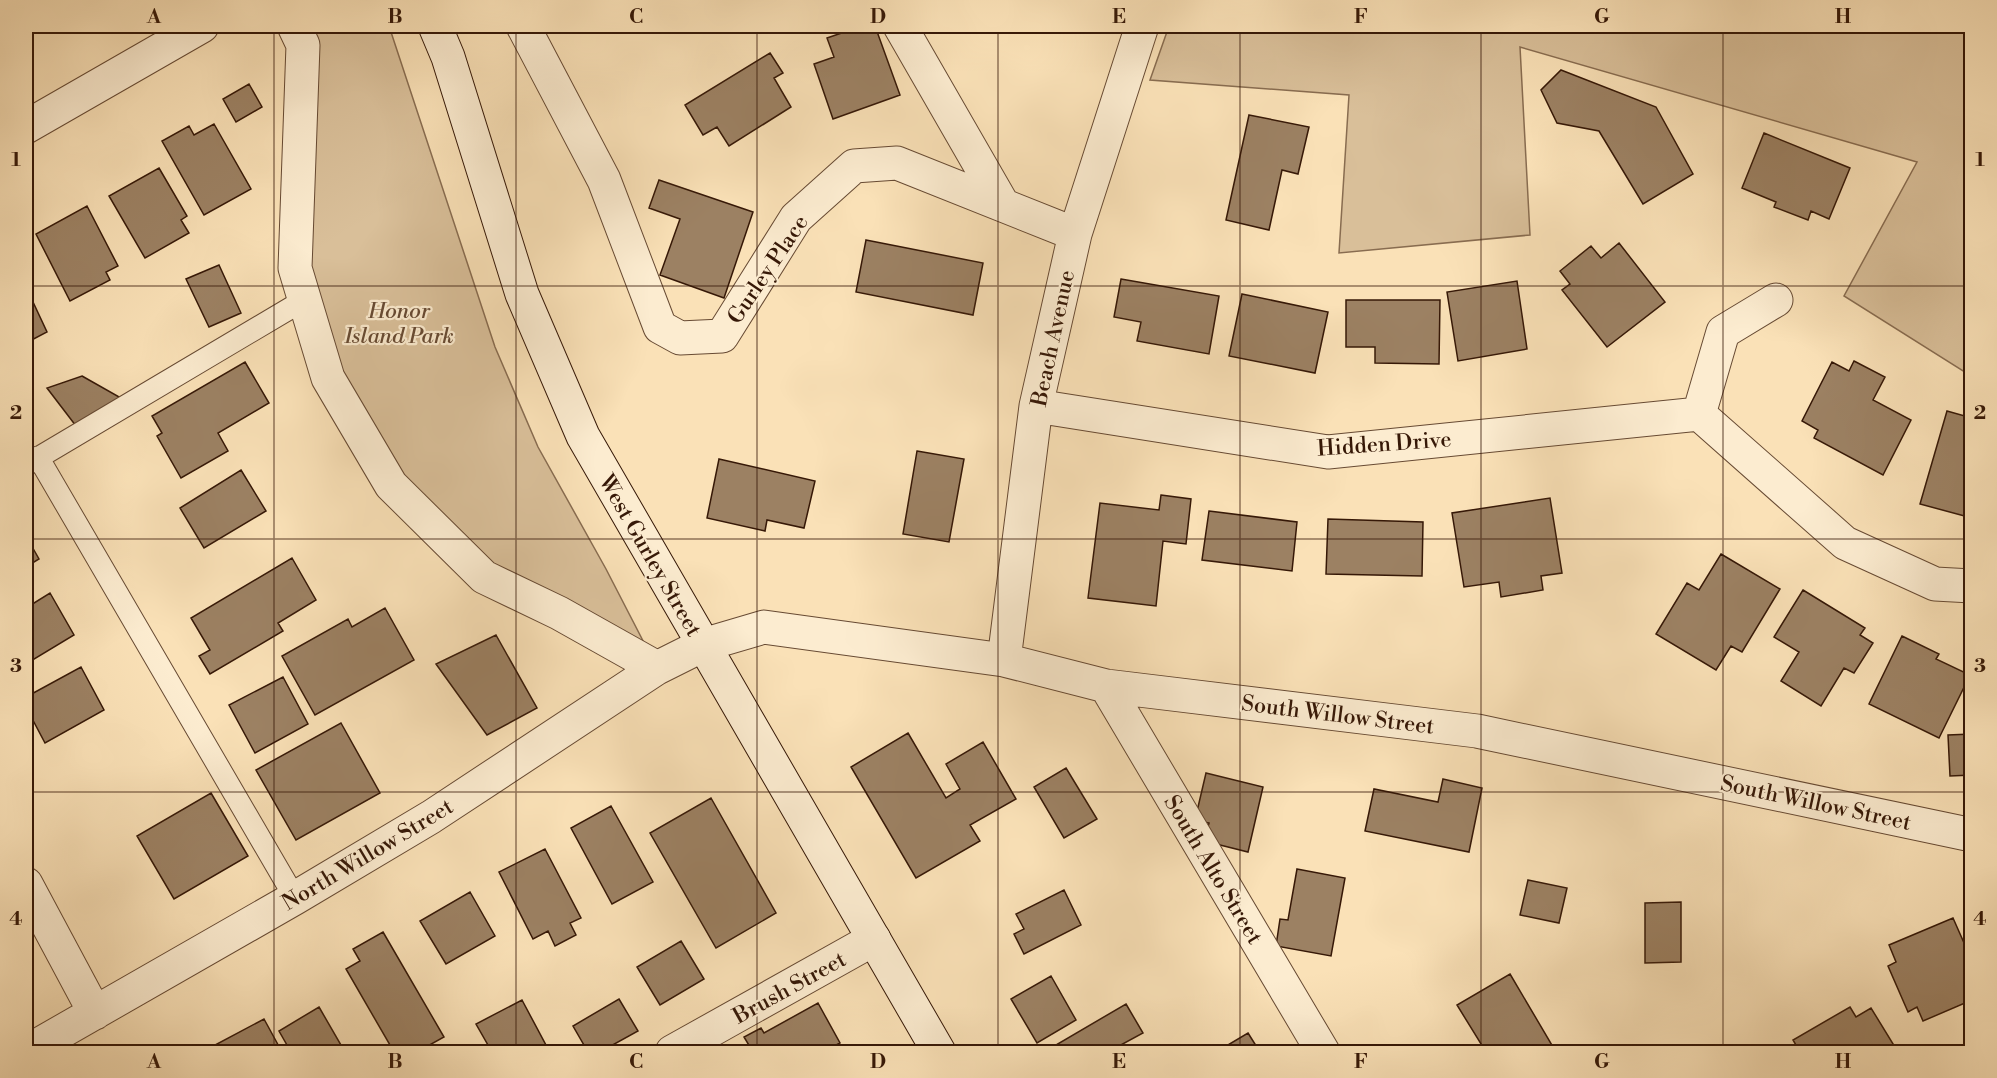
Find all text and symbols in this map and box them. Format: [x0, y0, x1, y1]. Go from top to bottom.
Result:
text: A [146, 5, 162, 30]
text: B [387, 5, 403, 30]
text: C [629, 5, 643, 30]
text: D [870, 5, 886, 30]
text: E [1112, 5, 1126, 30]
text: F [1354, 5, 1368, 30]
text: G [1594, 5, 1610, 30]
text: H [1835, 5, 1852, 30]
text: 1 [11, 148, 21, 173]
text: 1 [1975, 148, 1985, 173]
street label: Gurley Place [722, 210, 815, 329]
street label: Beach Avenue [1026, 268, 1081, 410]
park label: Honor Island Park [343, 298, 454, 350]
text: 2 [10, 401, 22, 426]
text: 2 [1974, 401, 1986, 426]
street label: Hidden Drive [1316, 426, 1452, 463]
street label: West Gurley Street [592, 469, 707, 642]
text: 3 [10, 654, 22, 679]
text: 3 [1974, 654, 1986, 679]
street label: South Willow Street [1240, 690, 1436, 741]
street label: South Willow Street [1718, 770, 1914, 837]
street label: South Alto Street [1158, 790, 1268, 949]
street label: North Willow Street [277, 793, 459, 917]
text: 4 [9, 907, 23, 932]
text: 4 [1973, 907, 1987, 932]
street label: Brush Street [728, 946, 851, 1031]
text: A [146, 1050, 162, 1075]
text: B [387, 1050, 403, 1075]
text: C [629, 1050, 643, 1075]
text: D [870, 1050, 886, 1075]
text: E [1112, 1050, 1126, 1075]
text: F [1354, 1050, 1368, 1075]
text: G [1594, 1050, 1610, 1075]
text: H [1835, 1050, 1852, 1075]

